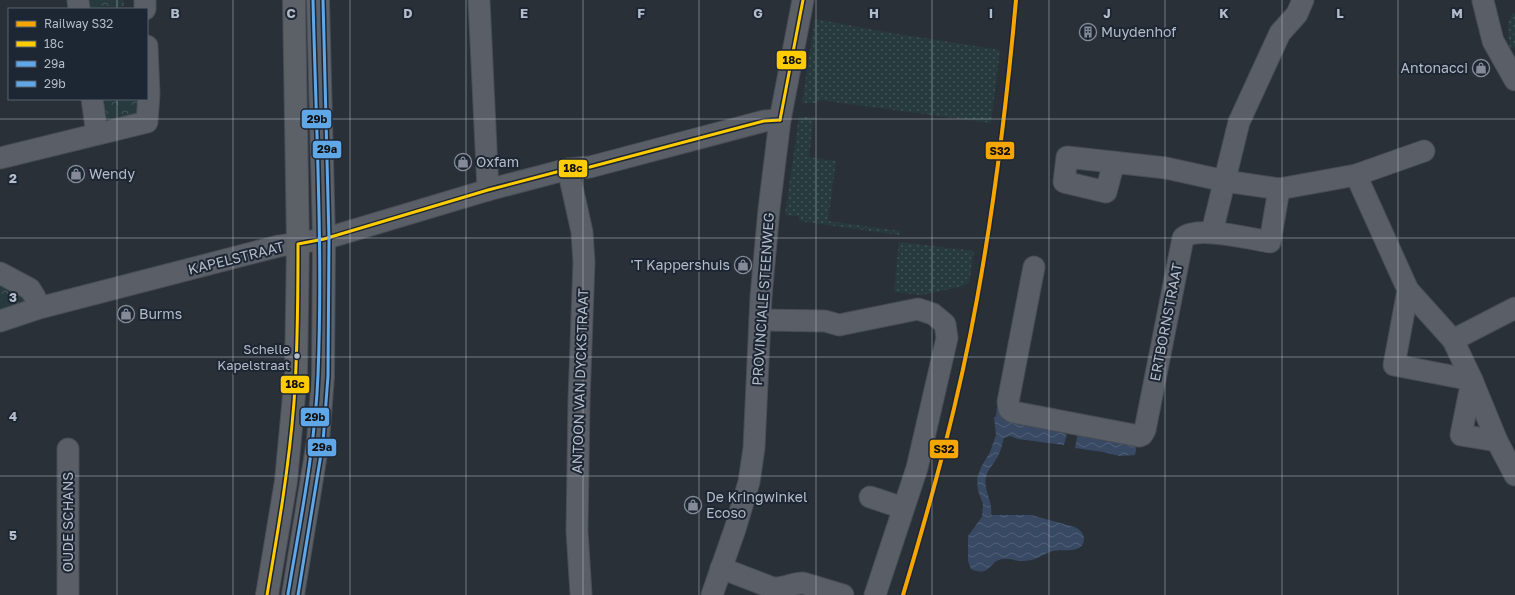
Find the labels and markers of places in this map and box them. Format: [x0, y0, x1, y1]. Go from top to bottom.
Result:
building icon: Muydenhof [1078, 22, 1098, 42]
place label: Muydenhof [1101, 23, 1176, 40]
shop icon: Antonacci [1471, 58, 1491, 78]
place label: Antonacci [1401, 59, 1468, 76]
shop icon: Oxfam [453, 152, 473, 172]
place label: Oxfam [476, 153, 519, 170]
shop icon: Wendy [66, 164, 86, 184]
place label: Wendy [89, 165, 135, 182]
shop icon: 'T Kappershuis [733, 255, 753, 275]
place label: 'T Kappershuis [630, 256, 730, 273]
shop icon: Burms [116, 304, 136, 324]
place label: Burms [139, 305, 182, 322]
place label: Schelle Kapelstraat [217, 341, 290, 373]
marker: Schelle Kapelstraat [292, 351, 302, 361]
place label: De Kringwinkel Ecoso [706, 488, 807, 521]
shop icon: De Kringwinkel Ecoso [683, 495, 703, 515]

